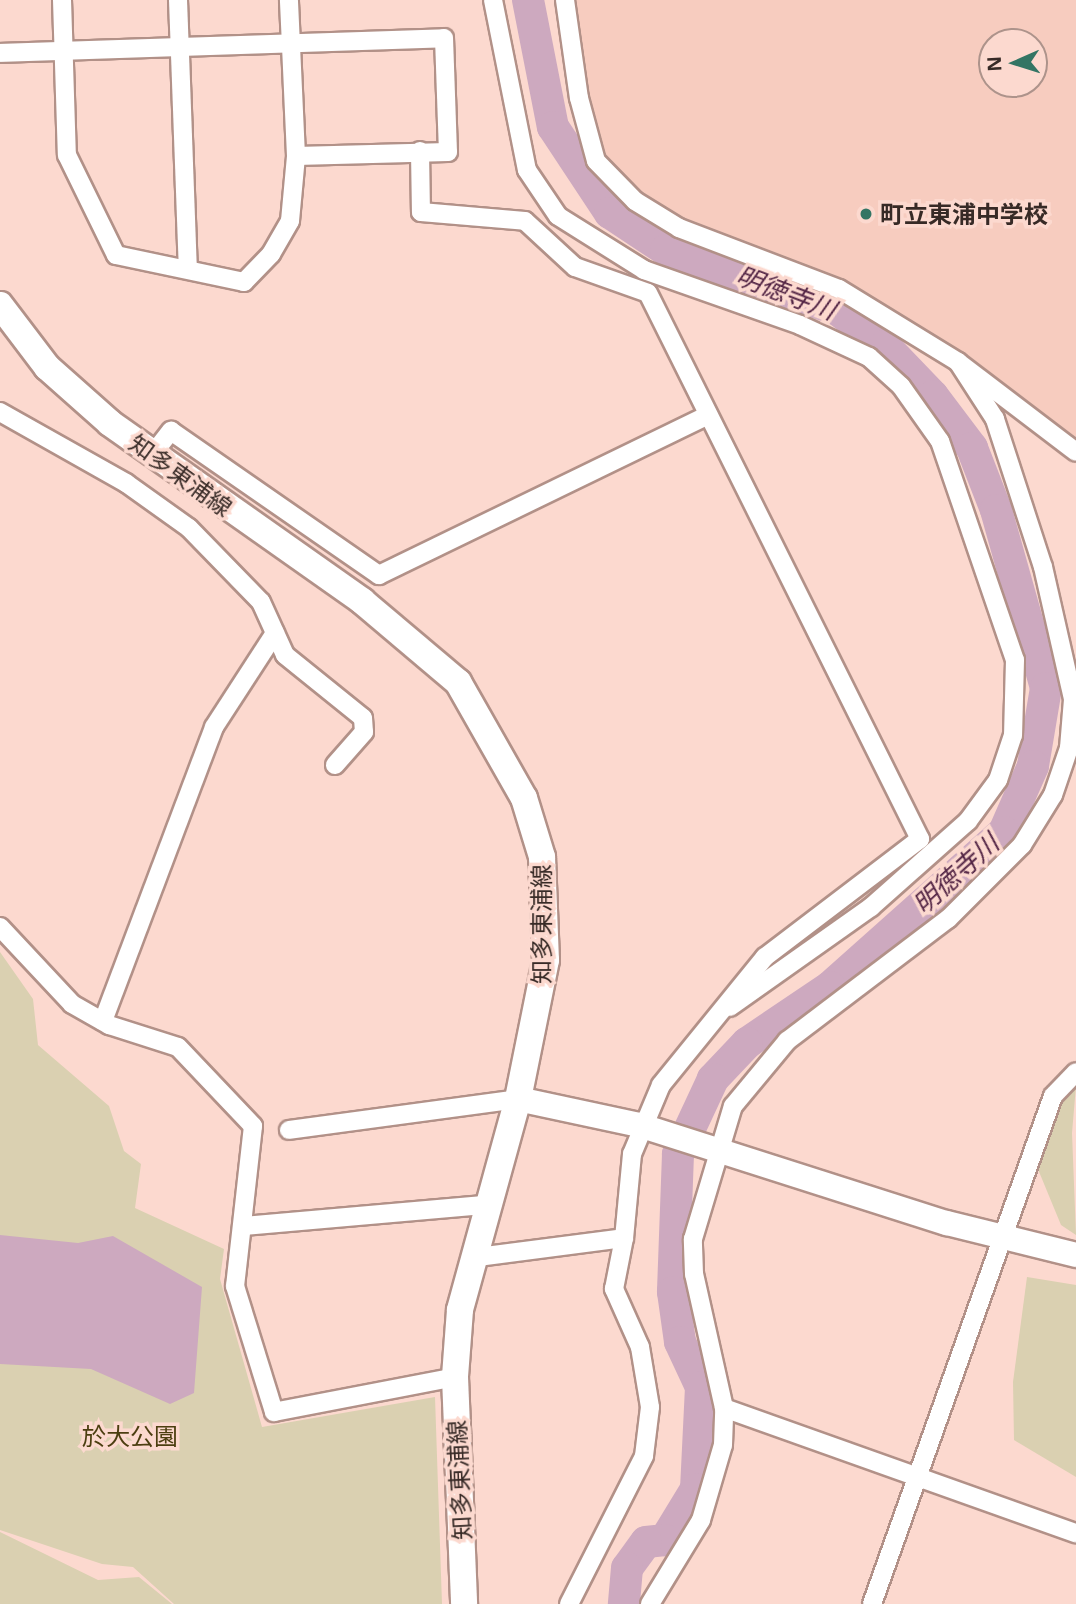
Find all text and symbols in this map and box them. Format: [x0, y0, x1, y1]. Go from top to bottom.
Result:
north arrow [978, 28, 1048, 98]
text: N [981, 56, 1007, 72]
place label: 町立東浦中学校 [880, 200, 1048, 228]
marker: 町立東浦中学校 [858, 206, 874, 222]
water label: 明徳寺川 [732, 260, 840, 326]
street label: 知多東浦線 [124, 428, 238, 522]
water label: 明徳寺川 [907, 828, 1005, 920]
street label: 知多東浦線 [527, 864, 555, 984]
street label: 知多東浦線 [441, 1419, 477, 1541]
park label: 於大公園 [82, 1422, 178, 1450]

